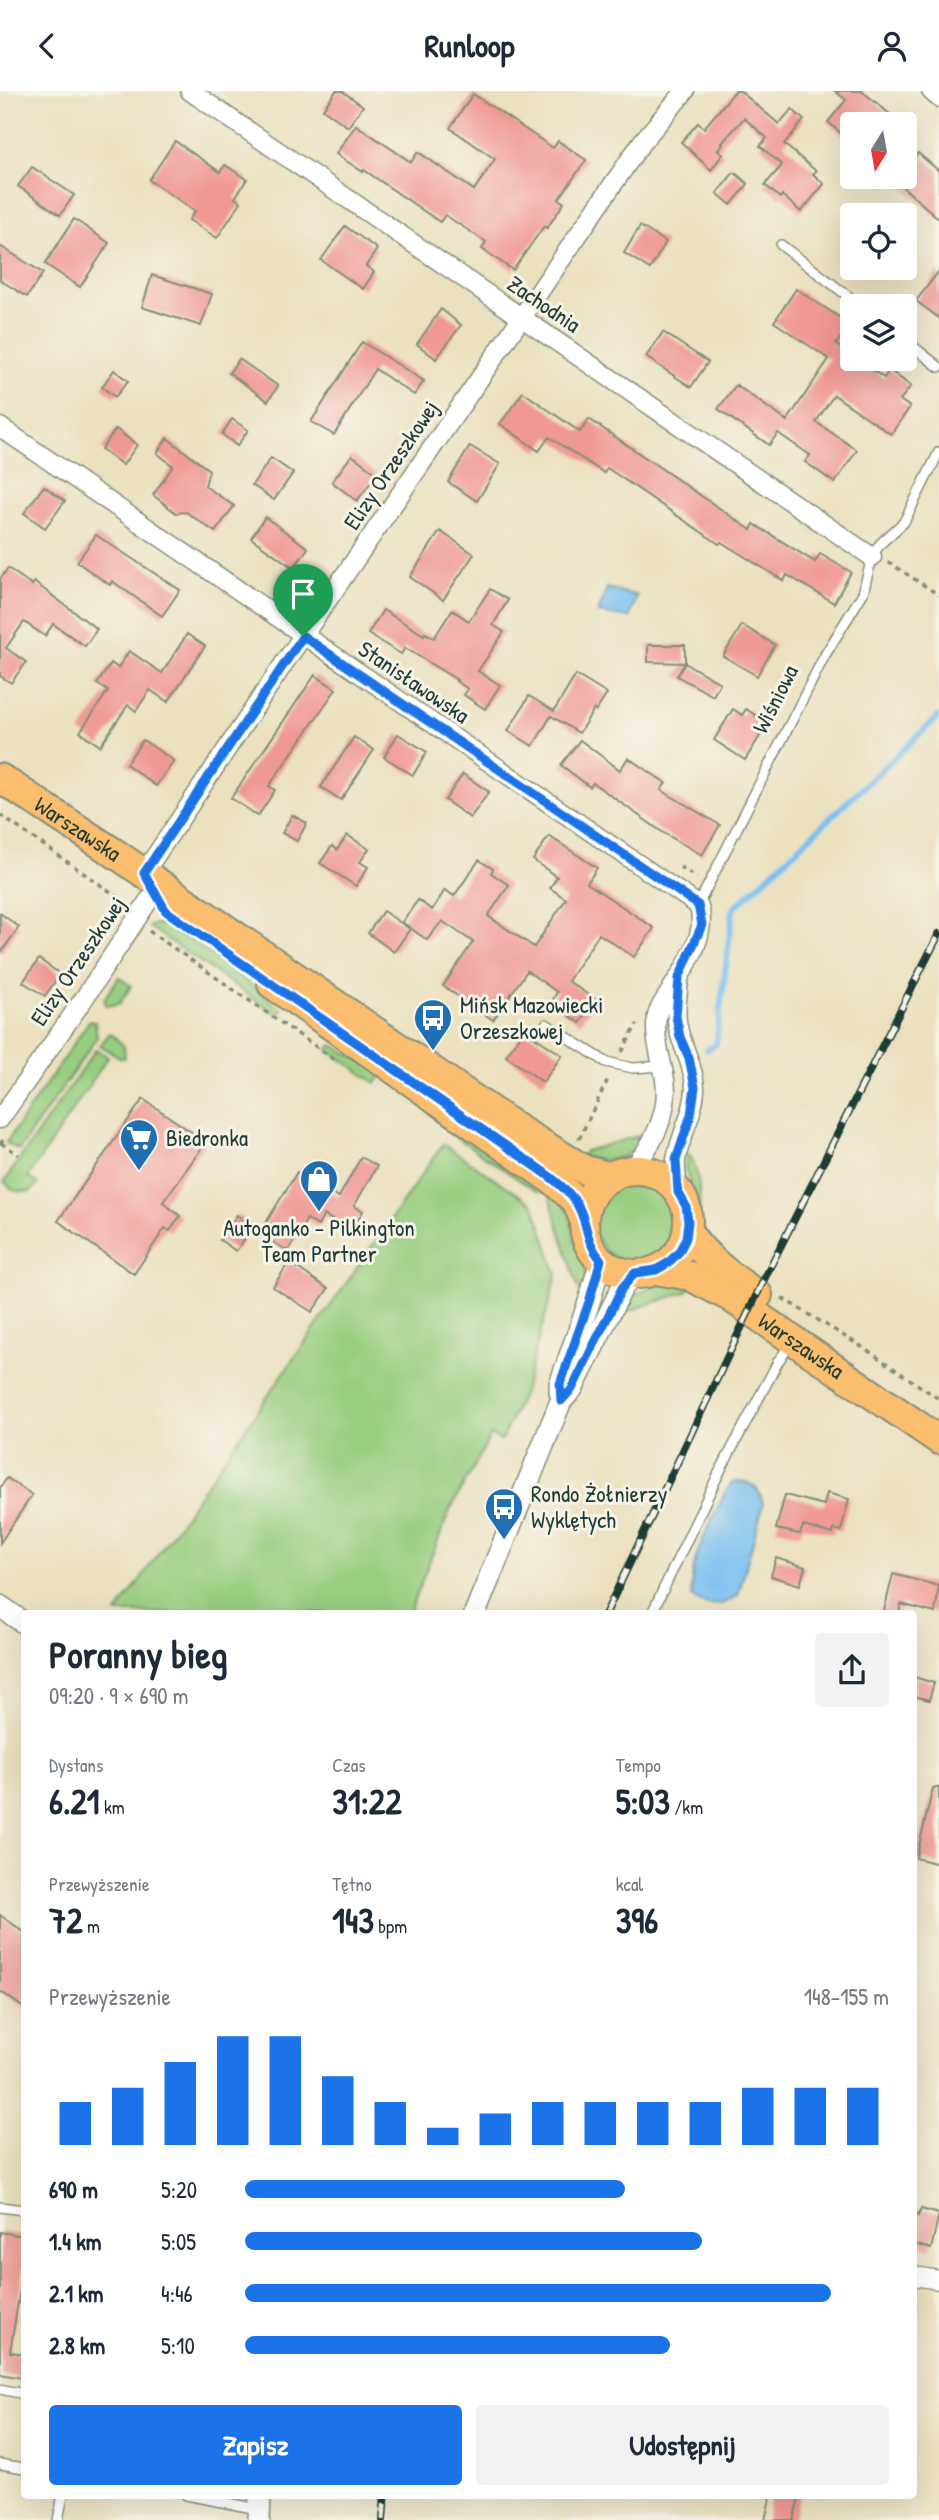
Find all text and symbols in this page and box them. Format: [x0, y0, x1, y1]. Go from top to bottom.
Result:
text: Runloop [425, 24, 514, 67]
icon: back [28, 27, 66, 65]
icon: person [873, 27, 911, 65]
north arrow [840, 112, 917, 189]
map controls [840, 112, 917, 371]
button: locate [840, 203, 917, 280]
street label: Zachodnia [502, 268, 587, 339]
button: layers [840, 294, 917, 371]
street label: Elizy Orzeszkowej [336, 394, 445, 535]
pin [273, 564, 333, 636]
icon: arrive [284, 575, 322, 613]
street label: Stanisławowska [353, 633, 476, 730]
street label: Wiśniowa [744, 659, 805, 738]
street label: Warszawska [29, 789, 128, 868]
street label: Elizy Orzeszkowej [23, 890, 132, 1031]
place label: Mińsk Mazowiecki Orzeszkowej [460, 989, 603, 1046]
bus stop icon: Mińsk Mazowiecki Orzeszkowej [412, 997, 454, 1052]
supermarket icon: Biedronka [118, 1117, 160, 1172]
place label: Biedronka [166, 1122, 248, 1153]
shop icon: Autoganko – Pilkington Team Partner [298, 1158, 340, 1213]
place label: Autoganko – Pilkington Team Partner [223, 1212, 415, 1269]
street label: Warszawska [752, 1305, 851, 1386]
place label: Rondo Żołnierzy Wyklętych [531, 1478, 668, 1535]
bus stop icon: Rondo Żołnierzy Wyklętych [483, 1486, 525, 1541]
text: Poranny bieg [49, 1628, 228, 1680]
button: share [815, 1633, 889, 1707]
text: 09:20 · 9 × 690 m [49, 1680, 188, 1711]
text: Dystans [49, 1752, 103, 1778]
text: Czas [332, 1752, 366, 1778]
text: Tempo [616, 1752, 661, 1778]
text: 6.21 [49, 1778, 100, 1825]
text: 31:22 [332, 1778, 402, 1825]
text: 5:03 [616, 1778, 670, 1825]
text: km [100, 1794, 125, 1820]
text: /km [670, 1794, 703, 1820]
text: Przewyższenie [49, 1871, 150, 1897]
text: Tętno [332, 1871, 372, 1897]
text: kcal [616, 1871, 643, 1897]
text: 72 [49, 1897, 83, 1944]
text: 143 [332, 1897, 374, 1944]
text: 396 [616, 1897, 658, 1944]
text: m [83, 1913, 100, 1939]
text: bpm [374, 1913, 407, 1939]
text: Przewyższenie [49, 1981, 171, 2012]
text: 148–155 m [804, 1981, 889, 2012]
text: 690 m [49, 2174, 98, 2205]
text: 5:20 [161, 2174, 197, 2205]
text: 1.4 km [49, 2226, 101, 2257]
text: 5:05 [161, 2226, 196, 2257]
text: 2.1 km [49, 2278, 104, 2309]
text: 4:46 [161, 2278, 193, 2309]
text: 2.8 km [49, 2330, 105, 2361]
text: 5:10 [161, 2330, 195, 2361]
button: Zapisz [49, 2405, 462, 2485]
button: Udostępnij [476, 2405, 889, 2485]

